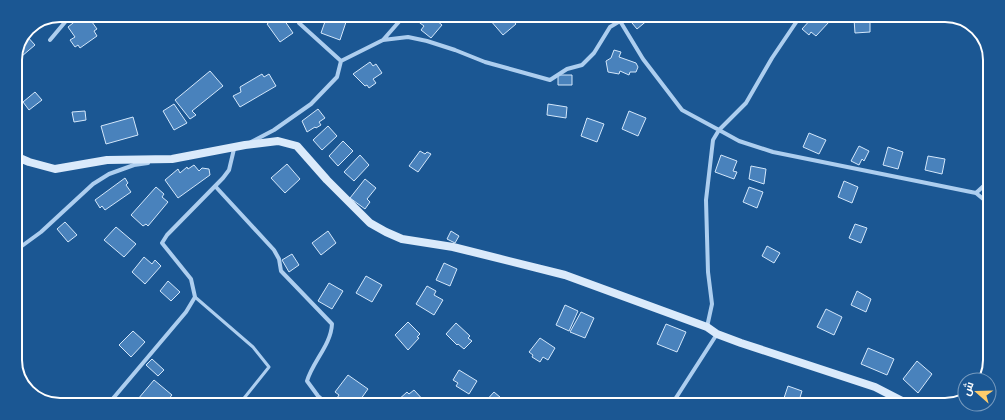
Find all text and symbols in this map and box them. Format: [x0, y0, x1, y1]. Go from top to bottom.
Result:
north arrow [957, 372, 997, 412]
text: ش [960, 380, 977, 398]

